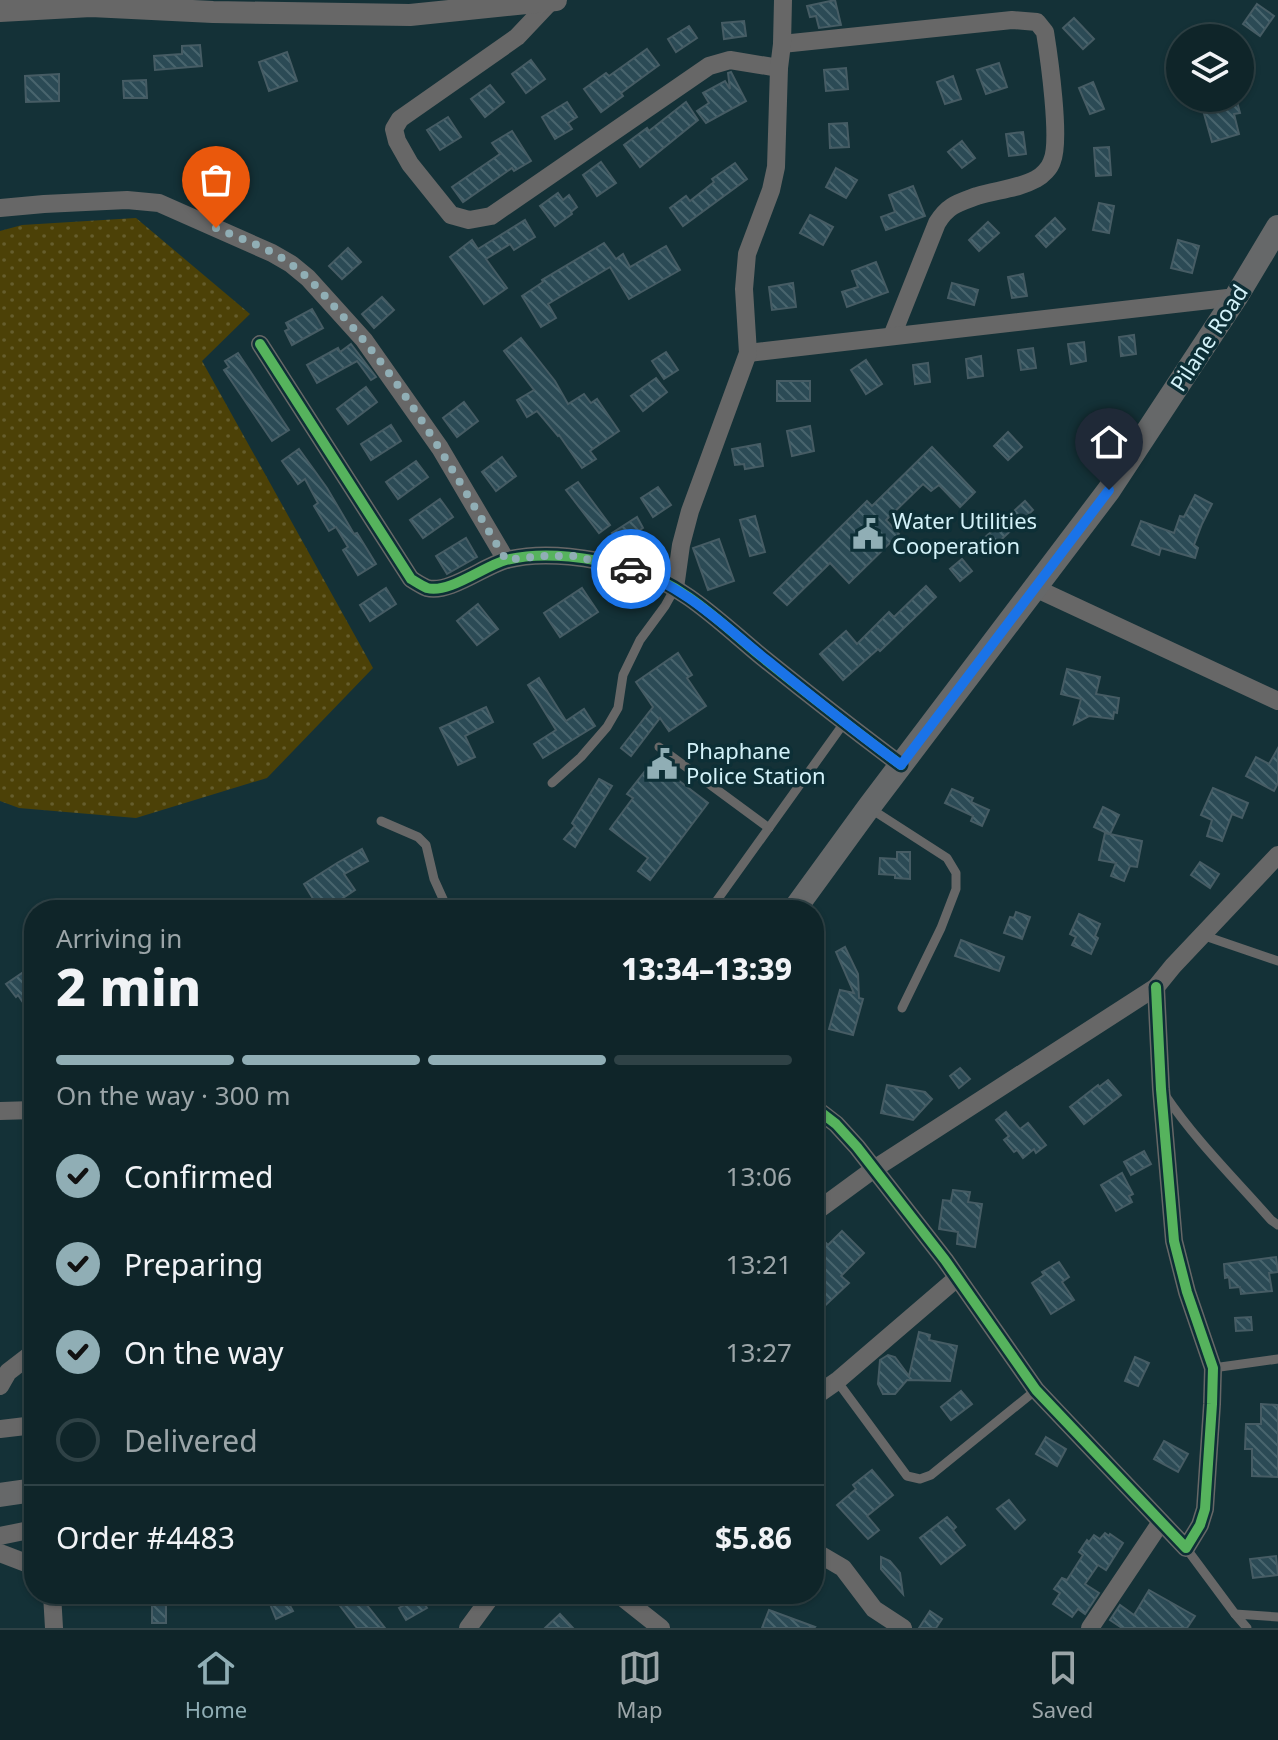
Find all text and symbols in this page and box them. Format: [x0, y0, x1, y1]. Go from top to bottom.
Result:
map controls [1166, 24, 1254, 112]
button: layers [1166, 24, 1254, 112]
pin [182, 146, 250, 228]
icon: bag [194, 158, 238, 202]
street label: Pilane Road [1162, 278, 1254, 397]
pin [1075, 408, 1143, 490]
icon: home [1087, 420, 1131, 464]
place label: Water Utilities Cooperation [892, 505, 1037, 560]
public building icon: Water Utilities Cooperation [851, 517, 885, 551]
courier [591, 529, 671, 609]
icon: car [609, 547, 653, 591]
place label: Phaphane Police Station [686, 735, 826, 790]
public building icon: Phaphane Police Station [645, 747, 679, 781]
text: Arriving in [56, 920, 182, 956]
text: 13:34–13:39 [621, 948, 792, 989]
text: 2 min [56, 950, 201, 1021]
text: On the way · 300 m [56, 1077, 290, 1113]
icon: check [56, 1154, 100, 1198]
text: Confirmed [124, 1156, 274, 1197]
text: 13:06 [726, 1158, 792, 1194]
icon: check [56, 1242, 100, 1286]
text: Preparing [124, 1244, 263, 1285]
text: 13:21 [726, 1246, 792, 1282]
icon: check [56, 1330, 100, 1374]
text: On the way [124, 1332, 284, 1373]
text: 13:27 [726, 1334, 792, 1370]
text: Delivered [124, 1420, 258, 1461]
text: Order #4483 [56, 1517, 235, 1558]
text: $5.86 [715, 1517, 792, 1558]
tab: Home [185, 1646, 247, 1724]
tab: Map [617, 1646, 662, 1724]
tab: Saved [1032, 1646, 1093, 1724]

